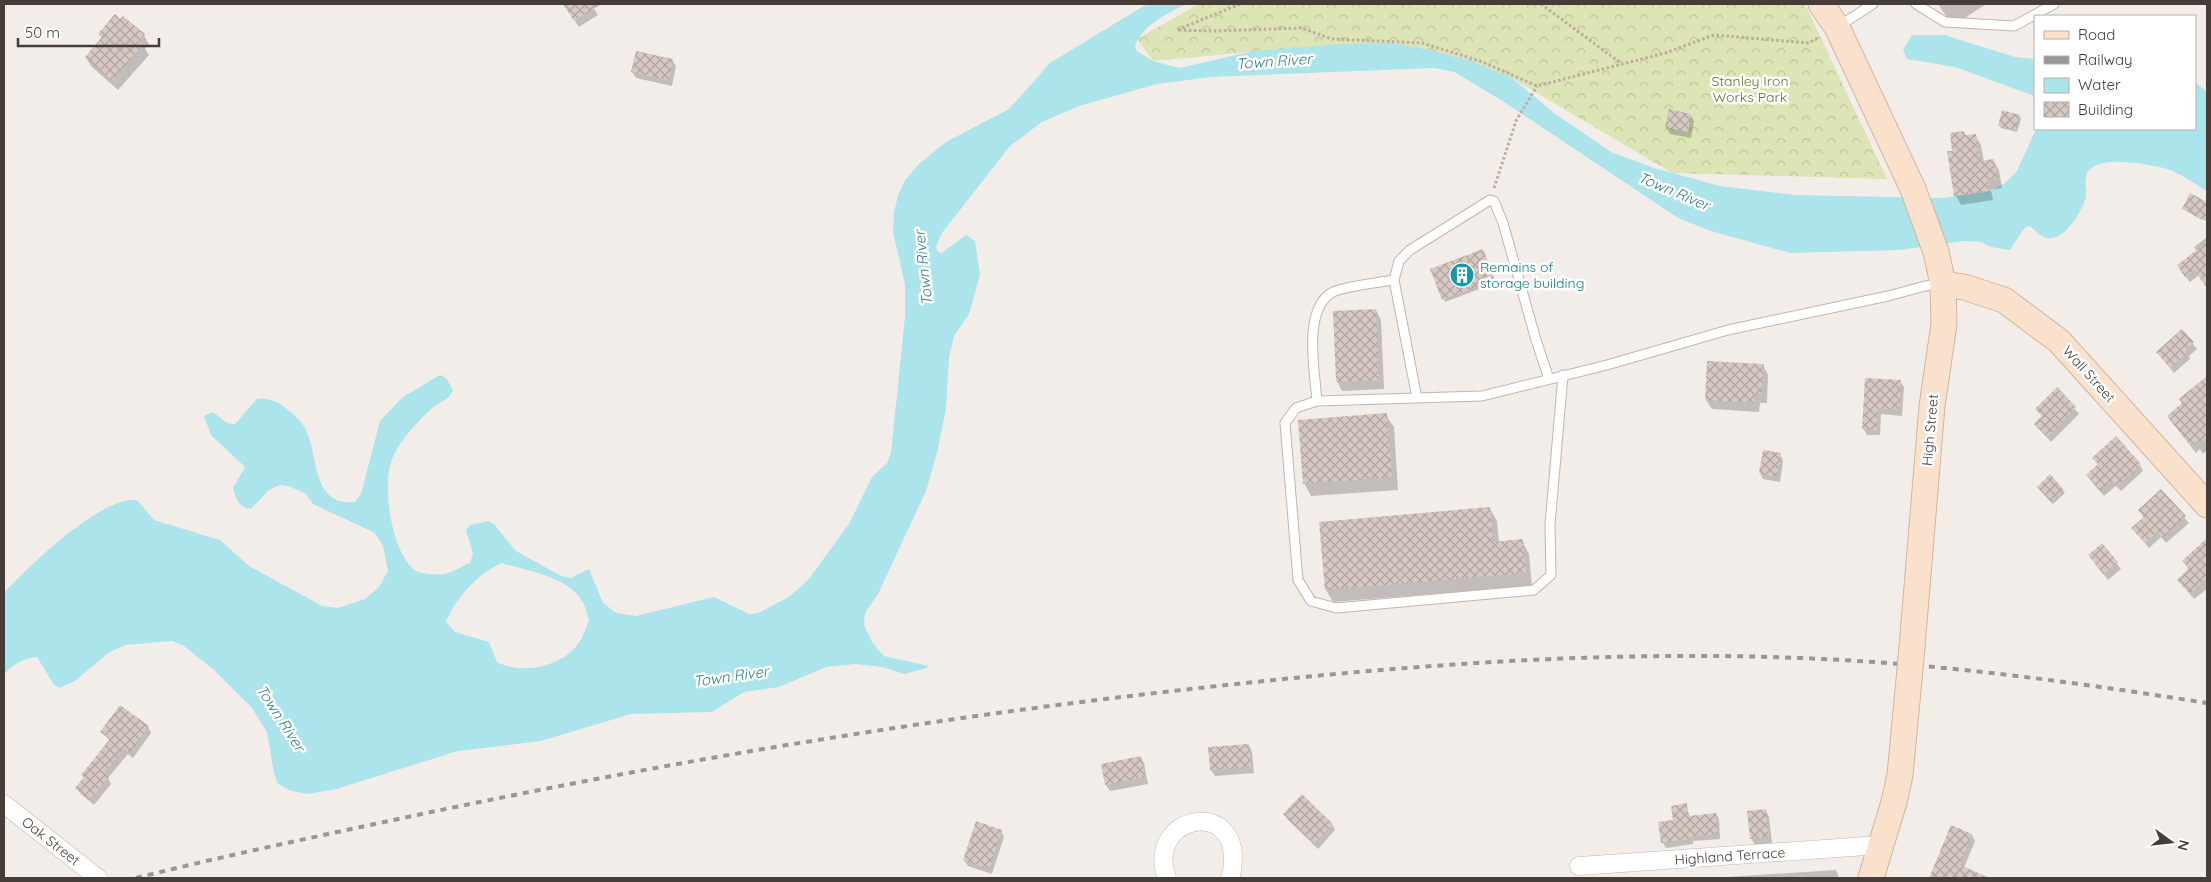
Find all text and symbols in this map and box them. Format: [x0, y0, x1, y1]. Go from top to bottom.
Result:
scale bar [18, 15, 159, 47]
legend [2034, 15, 2196, 130]
text: 50 m [25, 23, 60, 42]
text: Road [2078, 25, 2115, 44]
water label: Town River [1236, 49, 1315, 73]
text: Railway [2078, 50, 2133, 69]
park label: Stanley Iron Works Park [1711, 72, 1789, 106]
text: Water [2078, 75, 2121, 94]
text: Building [2078, 100, 2133, 119]
water label: Town River [1635, 167, 1715, 215]
water label: Town River [909, 227, 936, 307]
place label: Remains of storage building [1480, 258, 1584, 292]
building icon: Remains of storage building [1449, 262, 1475, 288]
street label: Wall Street [2059, 342, 2119, 406]
street label: High Street [1918, 393, 1942, 467]
water label: Town River [692, 661, 772, 691]
water label: Town River [252, 681, 311, 757]
street label: Oak Street [18, 813, 84, 869]
north arrow [2146, 817, 2196, 867]
text: N [2174, 838, 2194, 853]
street label: Highland Terrace [1674, 843, 1786, 869]

